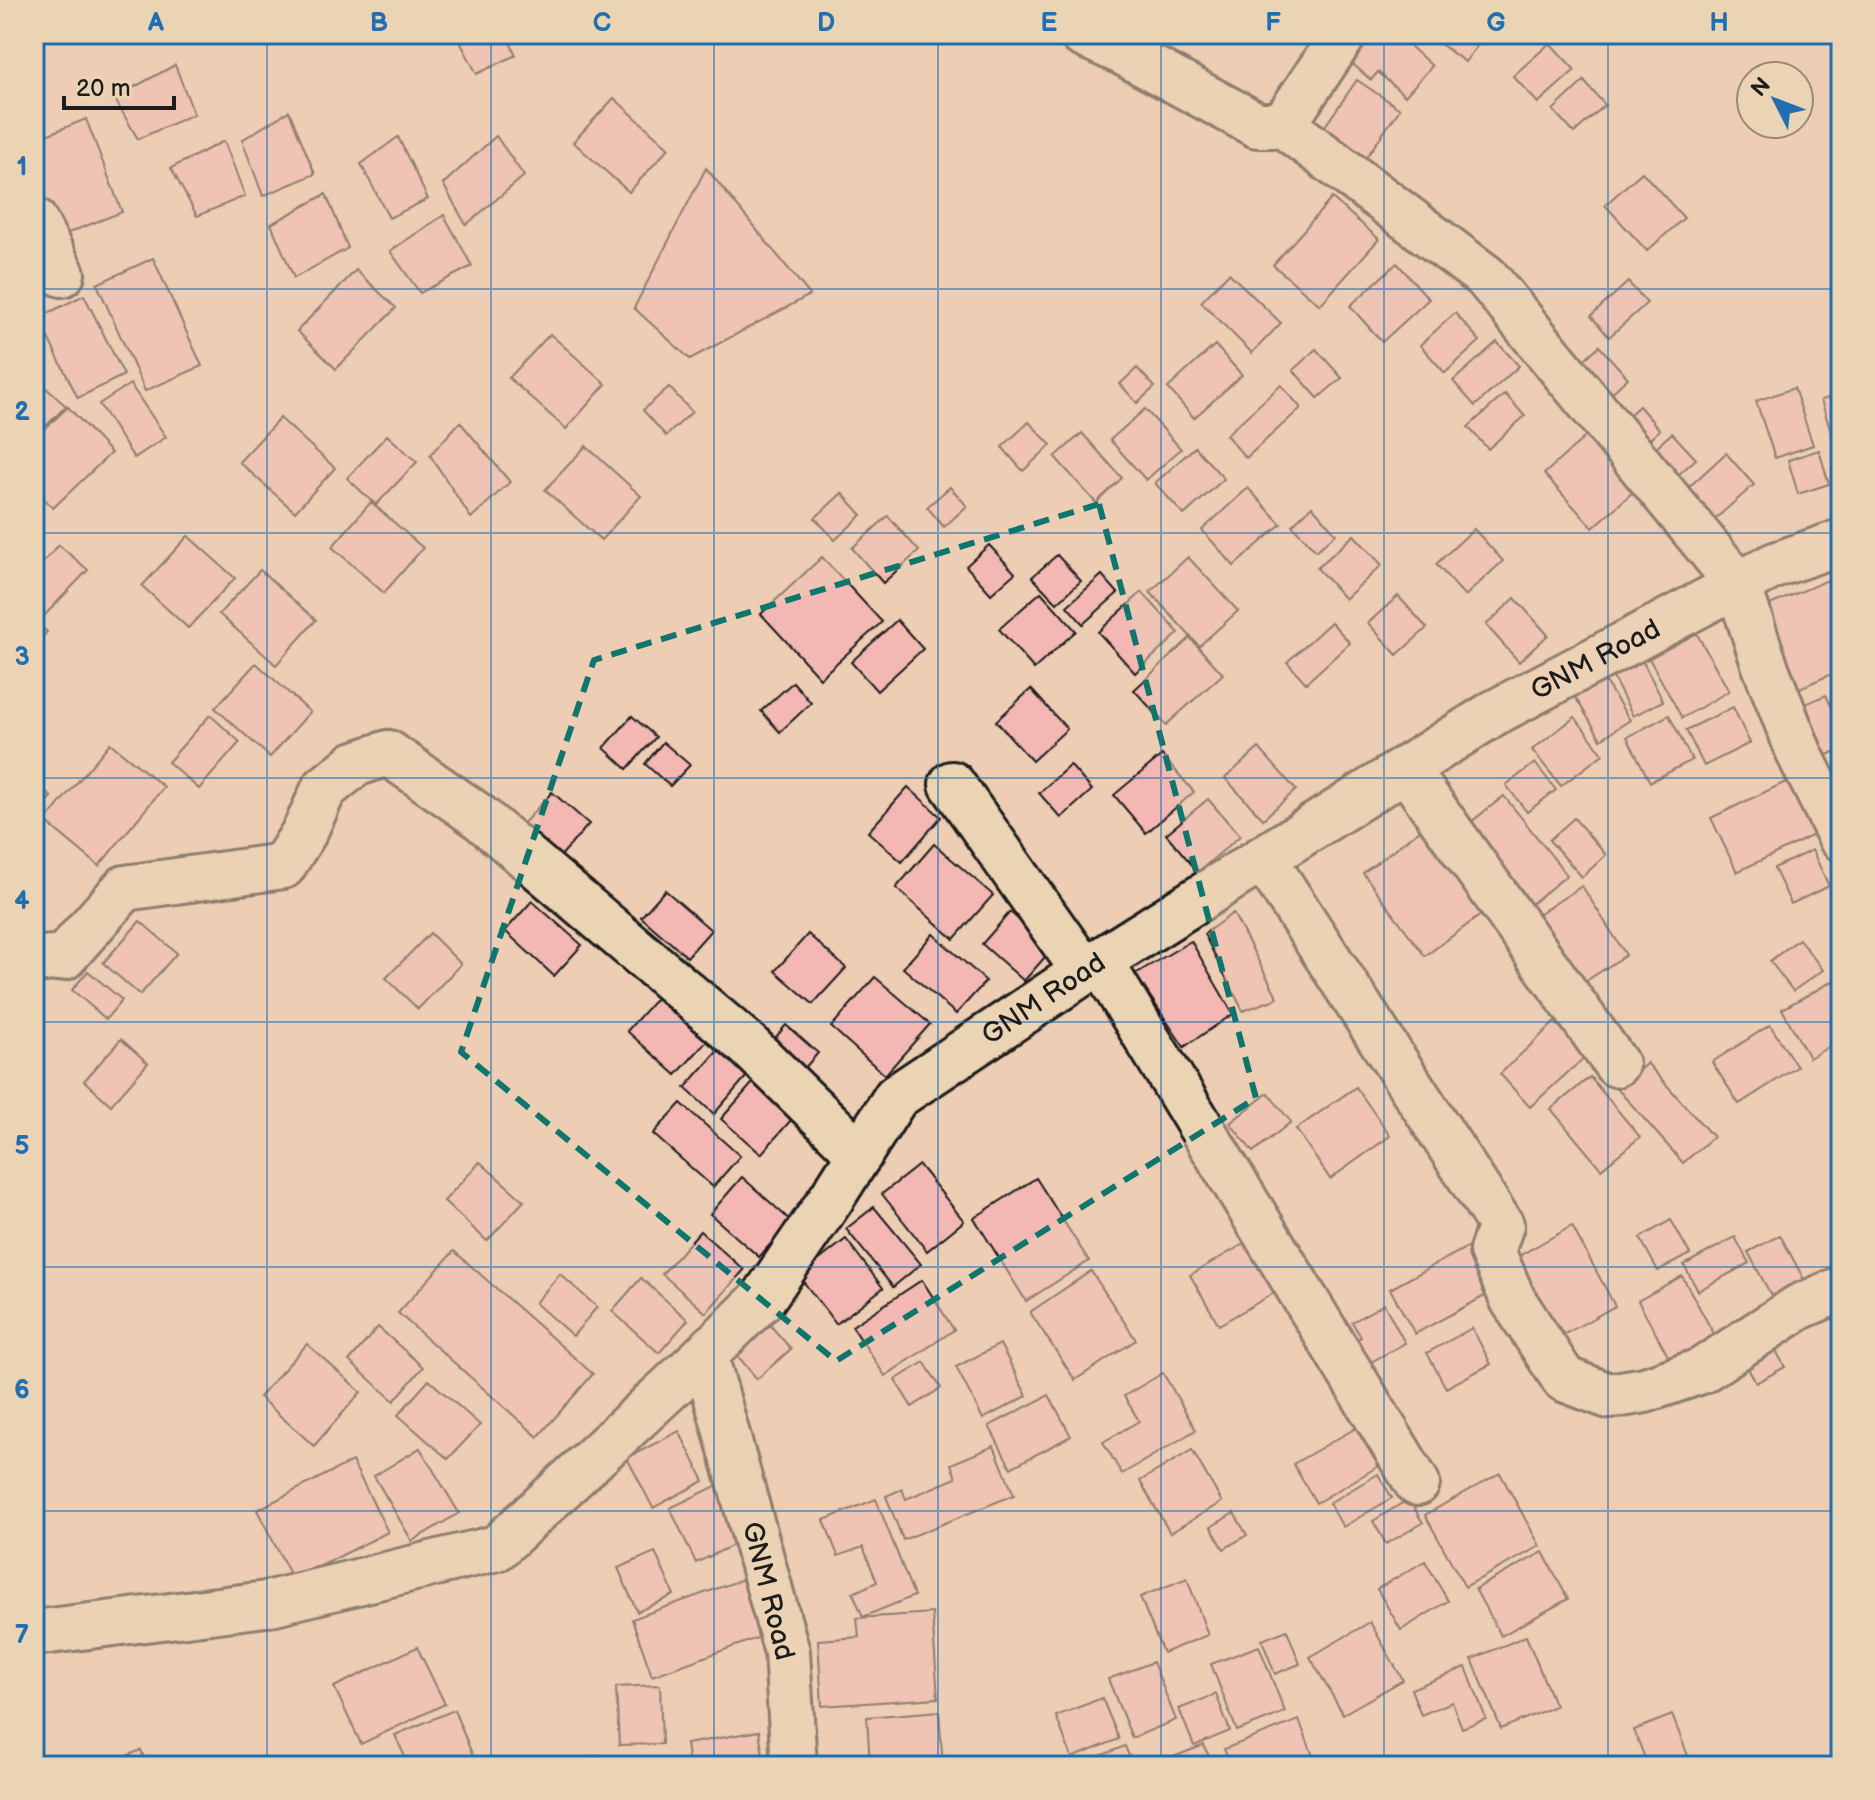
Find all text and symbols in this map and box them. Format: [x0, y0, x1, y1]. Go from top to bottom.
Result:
text: A [147, 8, 164, 39]
text: B [370, 8, 388, 39]
text: C [593, 8, 611, 39]
text: D [817, 8, 835, 39]
text: E [1041, 8, 1058, 39]
text: F [1265, 8, 1281, 39]
text: G [1486, 8, 1506, 39]
text: H [1709, 8, 1729, 39]
scale bar [64, 60, 174, 110]
north arrow [1735, 60, 1815, 140]
text: N [1746, 72, 1777, 103]
text: 20 m [76, 74, 131, 103]
text: 1 [17, 152, 27, 183]
text: 2 [14, 397, 30, 428]
street label: GNM Road [1525, 612, 1666, 707]
text: 3 [14, 642, 30, 673]
text: 4 [14, 886, 30, 917]
street label: GNM Road [975, 946, 1112, 1052]
text: 5 [14, 1131, 30, 1162]
text: 6 [14, 1375, 30, 1406]
street label: GNM Road [735, 1518, 801, 1664]
text: 7 [15, 1620, 29, 1651]

